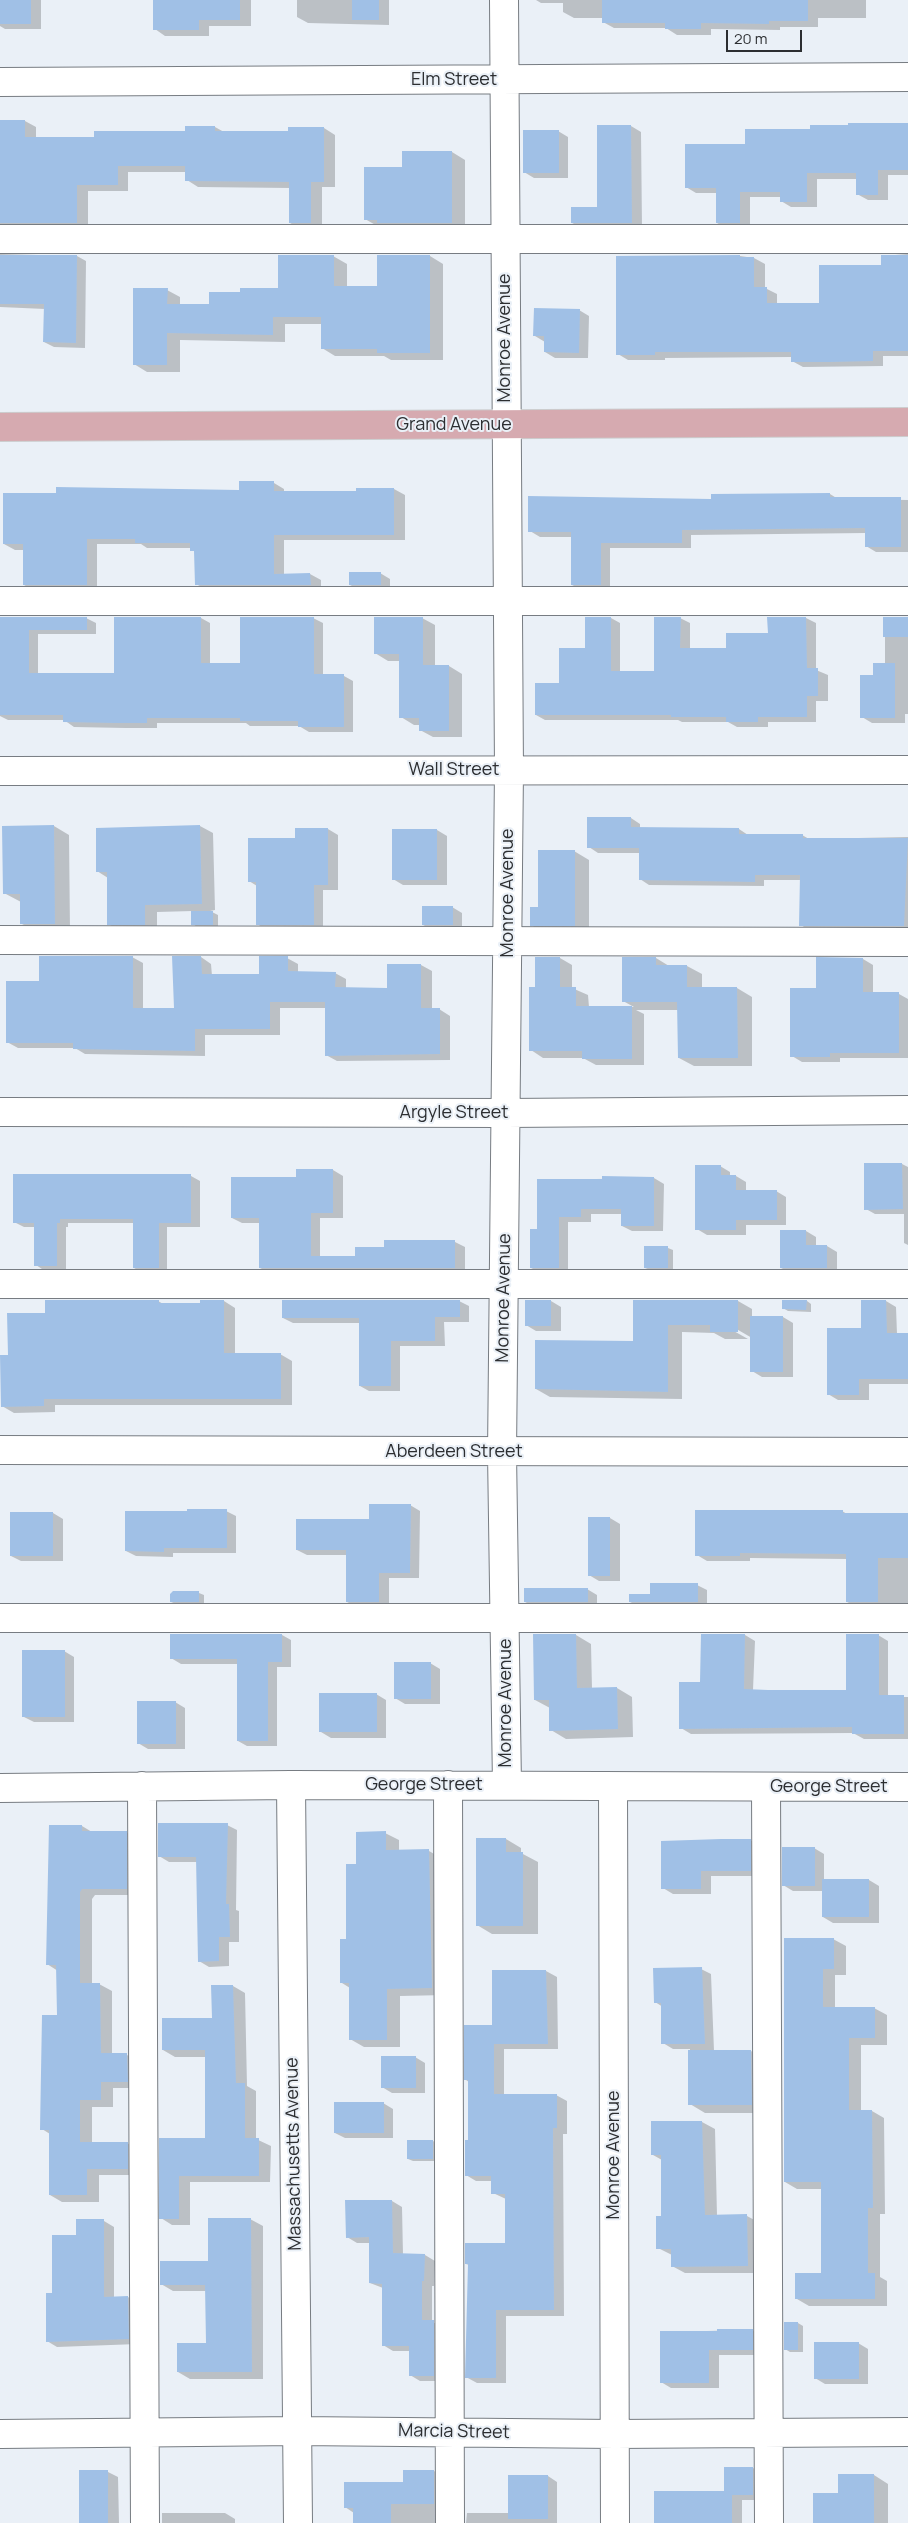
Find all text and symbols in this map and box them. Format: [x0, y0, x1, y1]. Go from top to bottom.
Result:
scale bar [728, 20, 804, 52]
text: 20 m [734, 28, 767, 49]
street label: Elm Street [411, 69, 497, 91]
street label: Monroe Avenue [494, 273, 516, 403]
street label: Grand Avenue [396, 414, 512, 436]
street label: Wall Street [409, 759, 499, 781]
street label: Monroe Avenue [497, 828, 519, 958]
street label: Argyle Street [400, 1102, 508, 1124]
street label: Monroe Avenue [492, 1233, 516, 1363]
street label: Aberdeen Street [385, 1441, 523, 1463]
street label: Monroe Avenue [495, 1638, 517, 1768]
street label: George Street [365, 1774, 483, 1796]
street label: George Street [770, 1776, 888, 1798]
street label: Massachusetts Avenue [282, 2057, 306, 2251]
street label: Monroe Avenue [603, 2090, 625, 2220]
street label: Marcia Street [398, 2420, 510, 2444]

